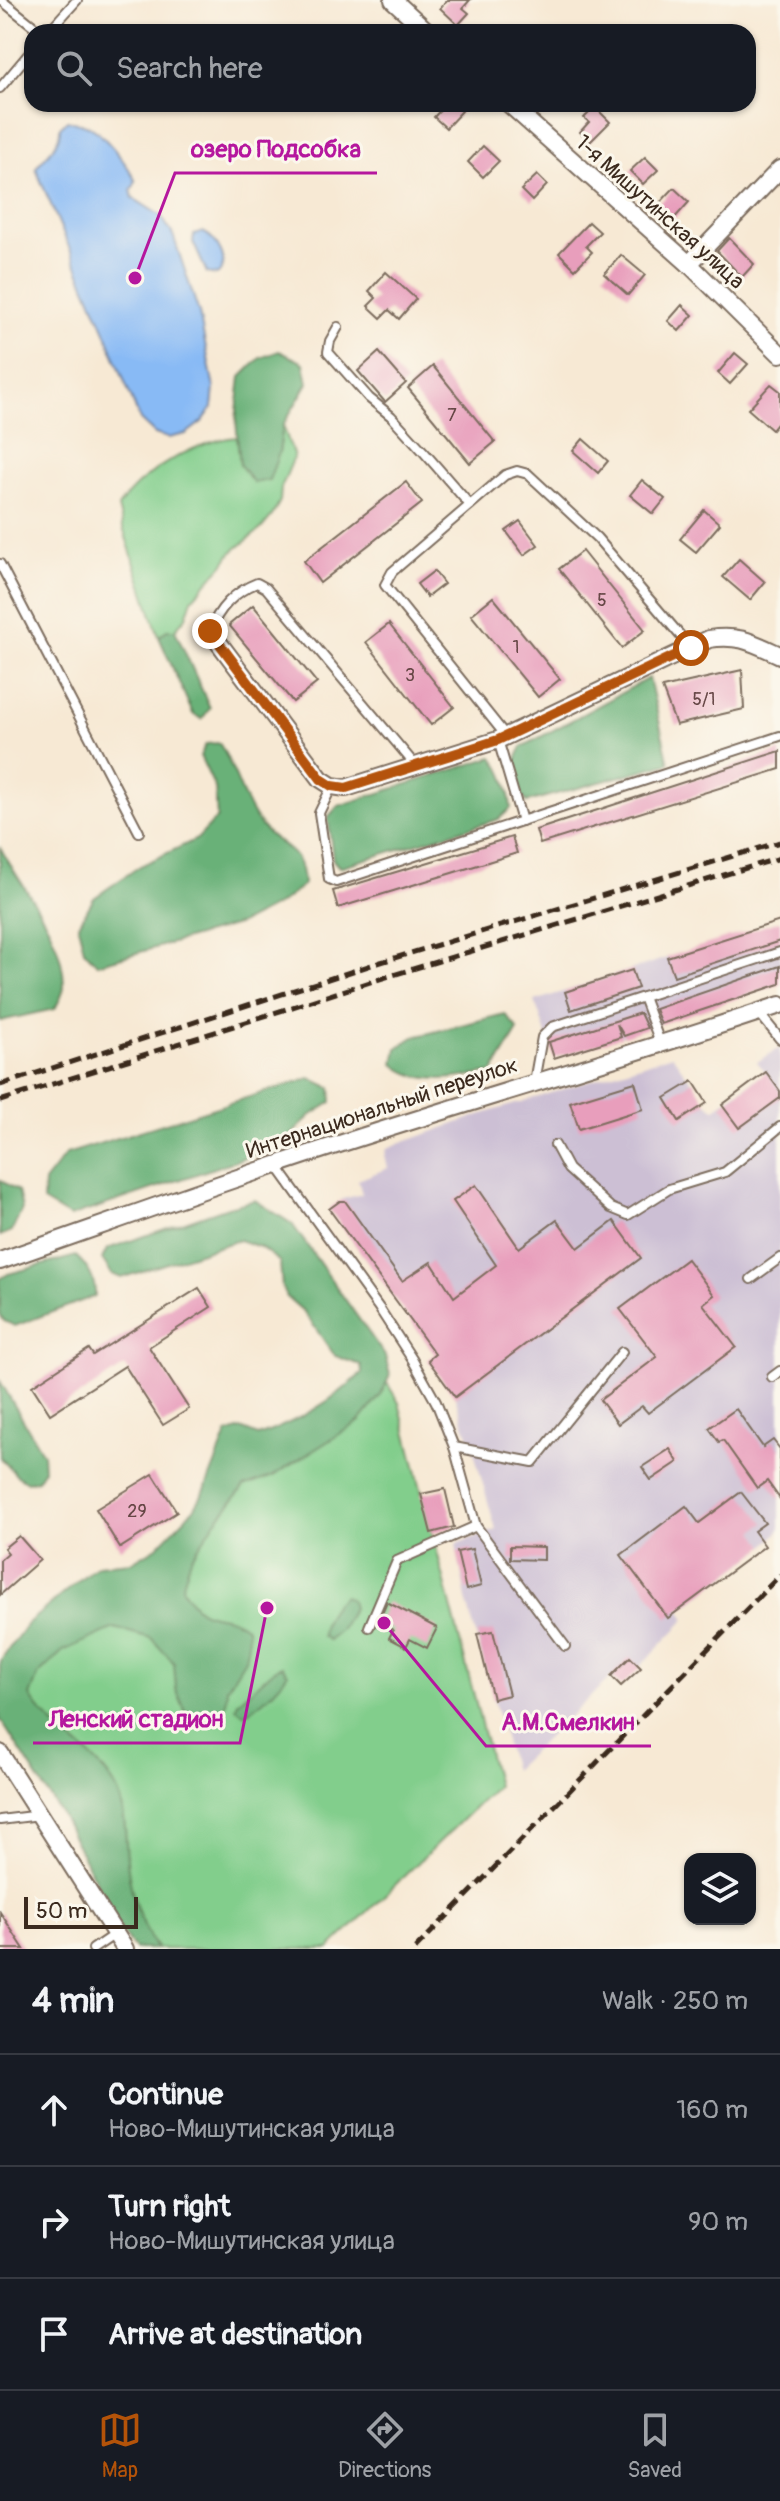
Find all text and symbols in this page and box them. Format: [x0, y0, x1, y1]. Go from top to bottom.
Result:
search box [24, 24, 756, 112]
icon: search [52, 46, 96, 90]
text: Search here [116, 50, 263, 87]
callout: озеро Подсобка [175, 125, 377, 173]
street label: 1-я Мишутинская улица [570, 129, 750, 295]
text: озеро Подсобка [190, 135, 361, 164]
house number: 7 [447, 404, 457, 427]
house number: 5 [597, 589, 607, 612]
route end [192, 613, 228, 649]
route start [673, 630, 709, 666]
house number: 1 [512, 636, 520, 659]
house number: 3 [405, 664, 415, 687]
house number: 5/1 [692, 688, 716, 711]
street label: Интернациональный переулок [243, 1051, 521, 1165]
house number: 29 [127, 1500, 147, 1523]
callout: Ленский стадион [33, 1695, 240, 1743]
callout: А.М.Смелкин [486, 1698, 651, 1746]
text: Ленский стадион [47, 1705, 224, 1734]
text: А.М.Смелкин [501, 1708, 635, 1737]
map controls [684, 1853, 756, 1925]
button: layers [684, 1853, 756, 1925]
scale bar [24, 1893, 138, 1929]
text: 50 m [36, 1897, 87, 1925]
text: 4 min [32, 1980, 114, 2023]
text: Walk · 250 m [602, 1985, 748, 2017]
text: Continue [108, 2076, 223, 2113]
icon: ahead [32, 2088, 76, 2132]
text: 160 m [676, 2094, 748, 2126]
text: Ново-Мишутинская улица [108, 2113, 395, 2145]
text: Turn right [108, 2188, 231, 2225]
icon: right [32, 2200, 76, 2244]
text: 90 m [688, 2206, 748, 2238]
text: Ново-Мишутинская улица [108, 2225, 395, 2257]
icon: arrive [32, 2312, 76, 2356]
text: Arrive at destination [108, 2316, 362, 2353]
tab: Map [98, 2408, 142, 2484]
tab: Directions [338, 2408, 431, 2484]
tab: Saved [627, 2408, 682, 2484]

